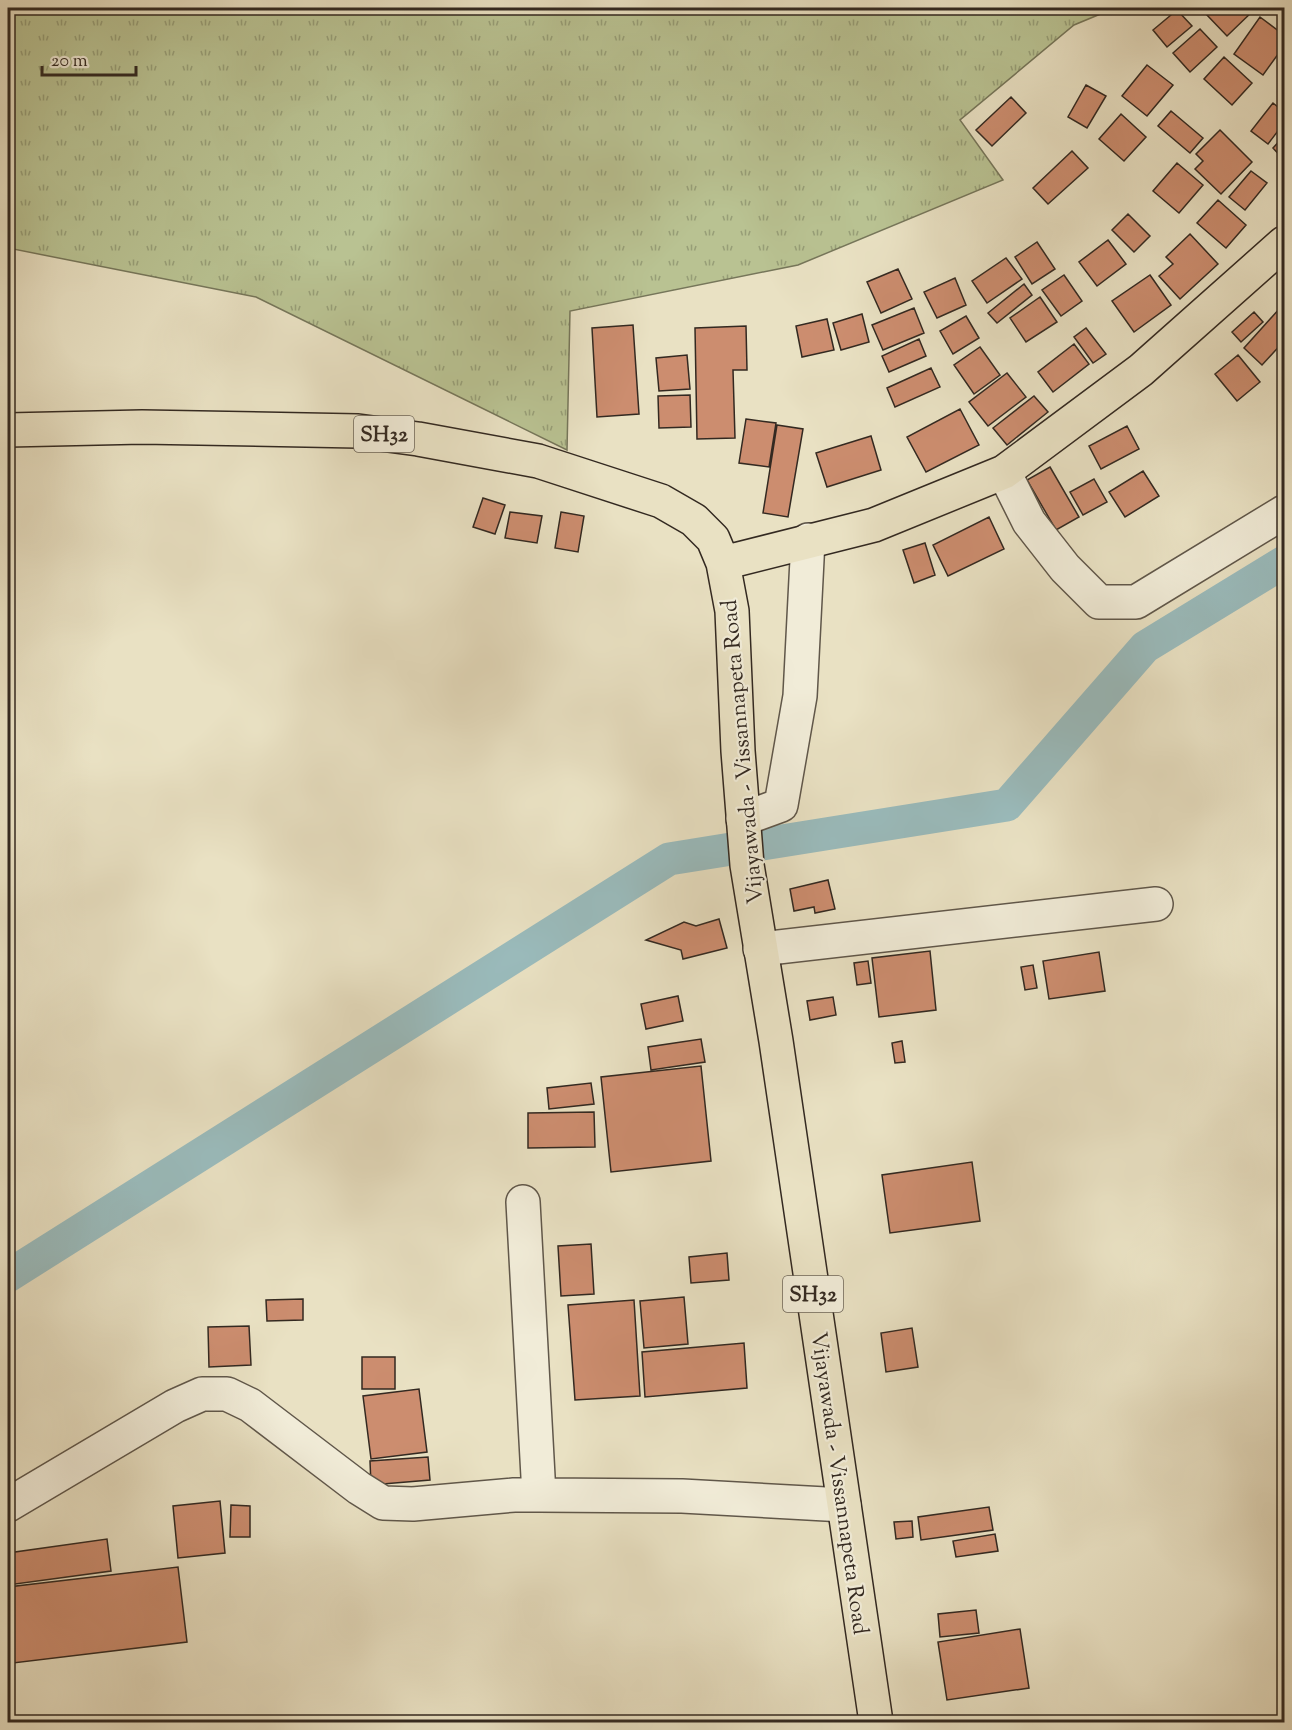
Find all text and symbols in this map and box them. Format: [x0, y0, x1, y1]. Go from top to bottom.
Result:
scale bar [42, 39, 136, 77]
text: 20 m [51, 49, 88, 75]
road number: SH32 [354, 416, 414, 452]
street label: Vijayawada - Vissannapeta Road [715, 598, 773, 905]
road number: SH32 [783, 1276, 843, 1312]
street label: Vijayawada - Vissannapeta Road [801, 1330, 875, 1637]

